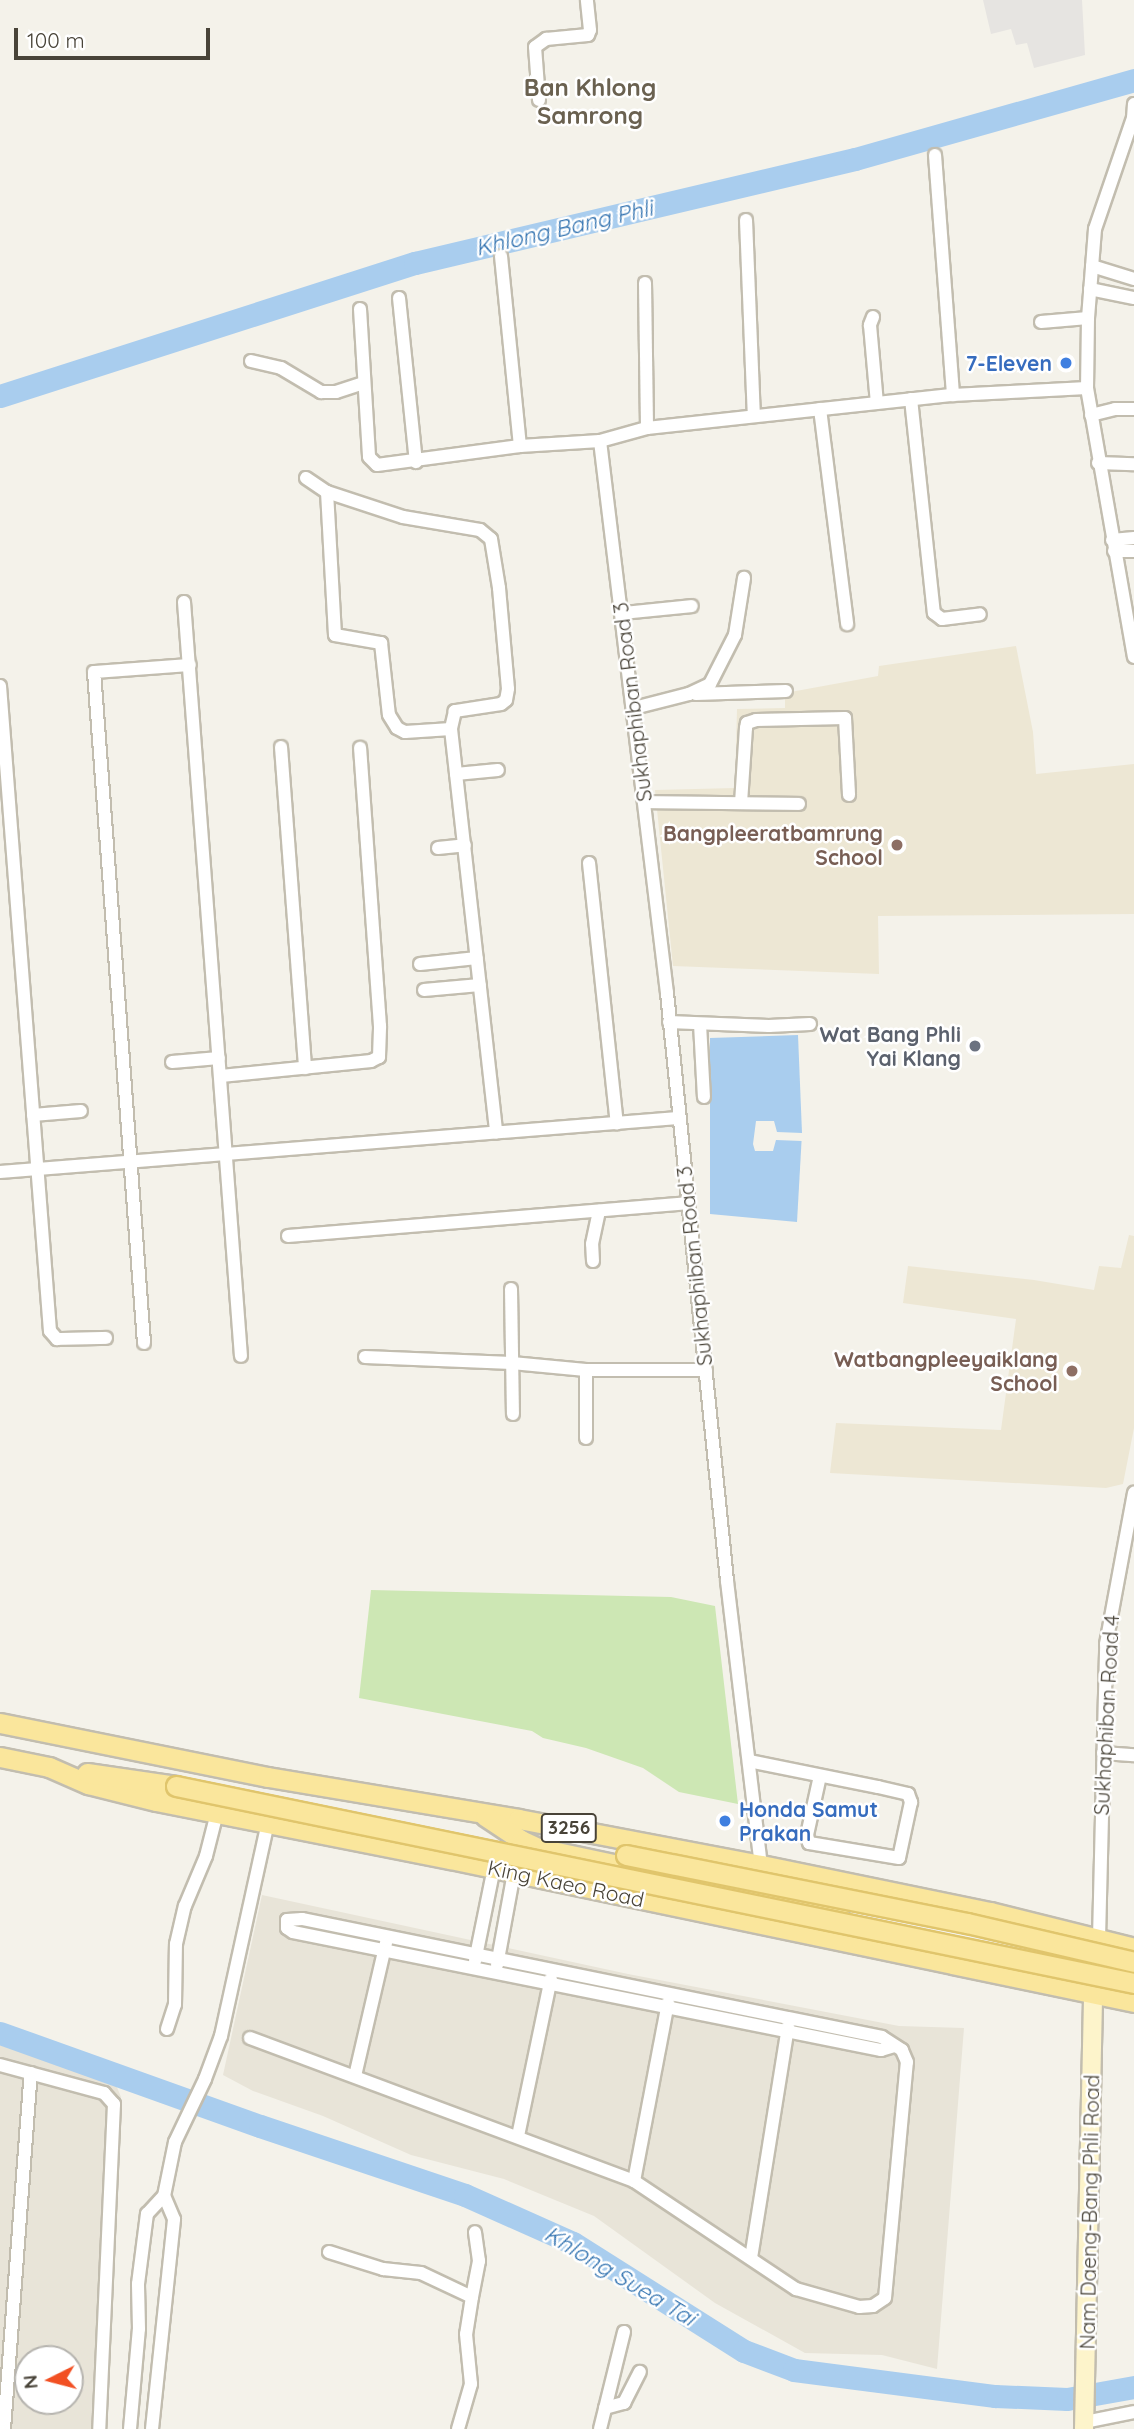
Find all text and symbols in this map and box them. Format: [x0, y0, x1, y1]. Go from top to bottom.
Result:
scale bar [18, 14, 214, 58]
text: 100 m [27, 27, 85, 53]
district label: Ban Khlong Samrong [524, 74, 656, 130]
water label: Khlong Bang Phli [473, 194, 655, 262]
place label: 7-Eleven [966, 350, 1052, 376]
marker: 7-Eleven [1058, 355, 1074, 371]
street label: Sukhaphiban Road 3 [607, 601, 657, 803]
place label: Bangpleeratbamrung School [663, 820, 883, 870]
marker: Bangpleeratbamrung School [889, 837, 905, 853]
place label: Wat Bang Phli Yai Klang [819, 1021, 961, 1071]
marker: Wat Bang Phli Yai Klang [967, 1038, 983, 1054]
street label: Sukhaphiban Road 3 [671, 1165, 717, 1367]
place label: Watbangpleeyaiklang School [834, 1346, 1058, 1396]
marker: Watbangpleeyaiklang School [1064, 1363, 1080, 1379]
street label: Sukhaphiban Road 4 [1088, 1614, 1124, 1816]
place label: Honda Samut Prakan [739, 1796, 878, 1846]
road number: 3256 [539, 1812, 599, 1844]
marker: Honda Samut Prakan [717, 1813, 733, 1829]
street label: King Kaeo Road [486, 1854, 646, 1912]
street label: Nam Daeng-Bang Phli Road [1074, 2074, 1104, 2350]
water label: Khlong Suea Tai [540, 2220, 700, 2332]
north arrow [14, 2345, 84, 2415]
text: N [17, 2374, 43, 2390]

